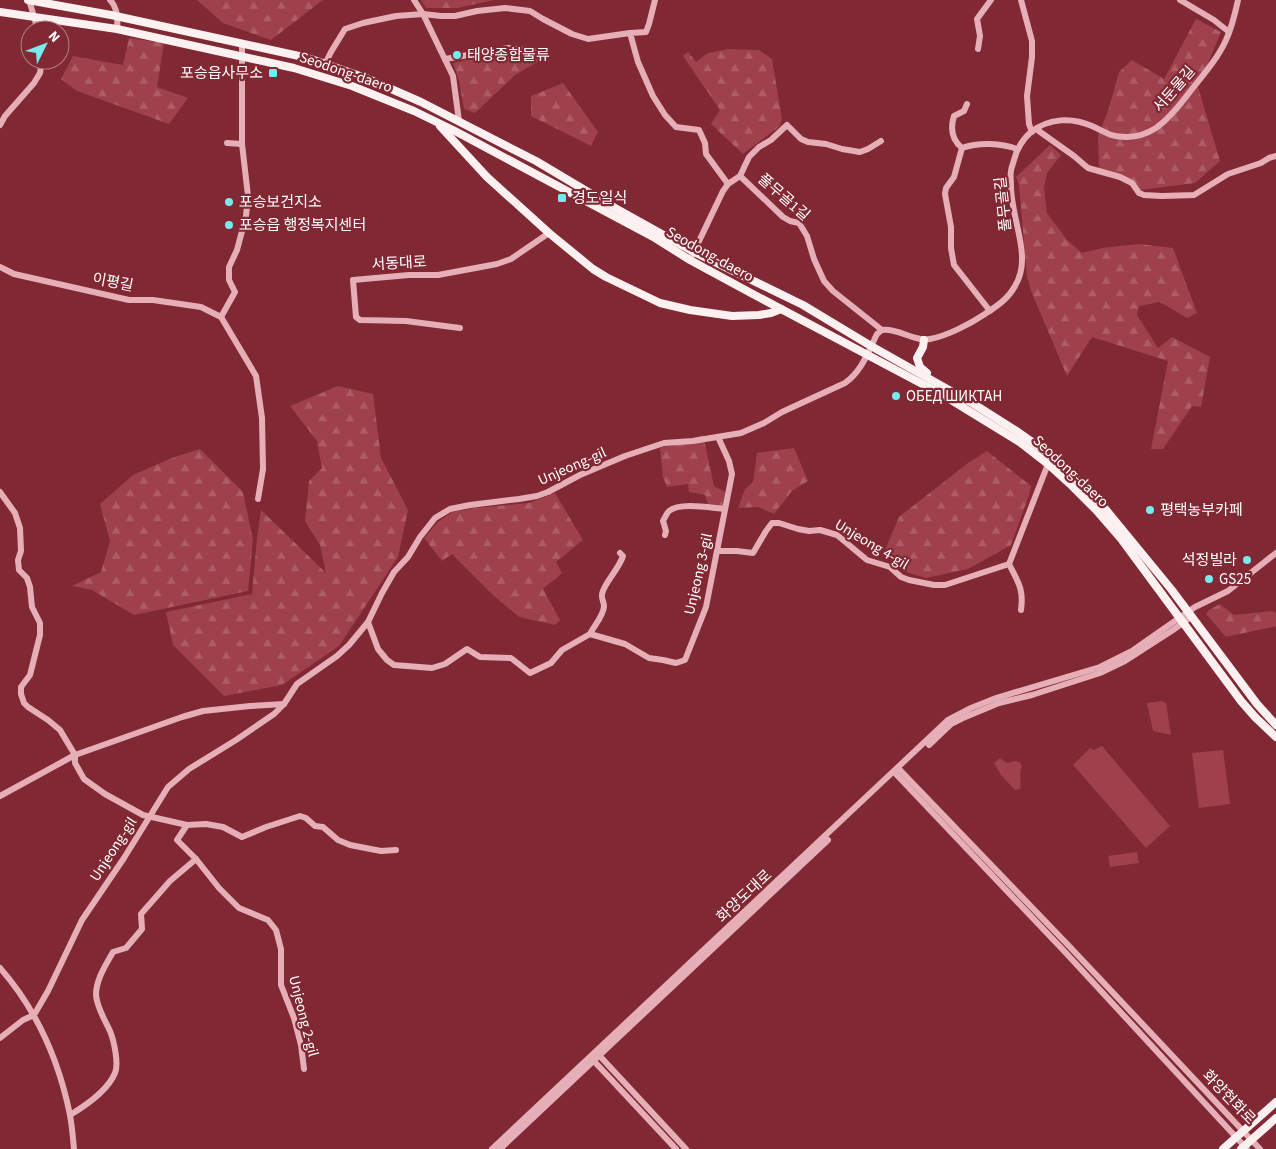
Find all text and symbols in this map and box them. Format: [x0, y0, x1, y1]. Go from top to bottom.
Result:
north arrow [20, 20, 70, 70]
text: N [43, 27, 64, 47]
place label: 태양종합물류 [467, 45, 550, 66]
street label: Seodong-daero [297, 47, 395, 98]
marker: 태양종합물류 [451, 49, 463, 61]
street label: 서둔물길 [1148, 62, 1200, 117]
place label: 포승읍사무소 [180, 63, 263, 84]
marker: 포승읍사무소 [267, 67, 279, 79]
street label: 풀무골1길 [753, 169, 814, 226]
street label: 풀무골길 [990, 175, 1017, 232]
place label: 경도일식 [572, 188, 627, 209]
place label: 포승보건지소 [239, 192, 322, 213]
marker: 경도일식 [556, 192, 568, 204]
marker: 포승보건지소 [223, 196, 235, 208]
place label: 포승읍 행정복지센터 [239, 215, 366, 236]
marker: 포승읍 행정복지센터 [223, 219, 235, 231]
street label: Seodong-daero [662, 222, 757, 287]
street label: 서동대로 [371, 252, 427, 275]
street label: 이평길 [91, 268, 135, 297]
place label: ОБЕД ШИКТАН [906, 386, 1002, 407]
marker: ОБЕД ШИКТАН [890, 390, 902, 402]
street label: Seodong-daero [1028, 431, 1113, 512]
street label: Unjeong-gil [535, 442, 610, 491]
place label: 평택농부카페 [1160, 500, 1243, 521]
marker: 평택농부카페 [1144, 504, 1156, 516]
street label: Unjeong 4-gil [831, 514, 913, 575]
street label: Unjeong 3-gil [679, 531, 718, 617]
place label: 석정빌라 [1182, 550, 1237, 571]
marker: 석정빌라 [1241, 554, 1253, 566]
place label: GS25 [1219, 569, 1251, 590]
marker: GS25 [1203, 573, 1215, 585]
street label: Unjeong-gil [85, 813, 142, 885]
street label: 화양도대로 [712, 865, 777, 928]
street label: Unjeong 2-gil [283, 973, 324, 1059]
street label: 화양현화로 [1197, 1065, 1260, 1129]

